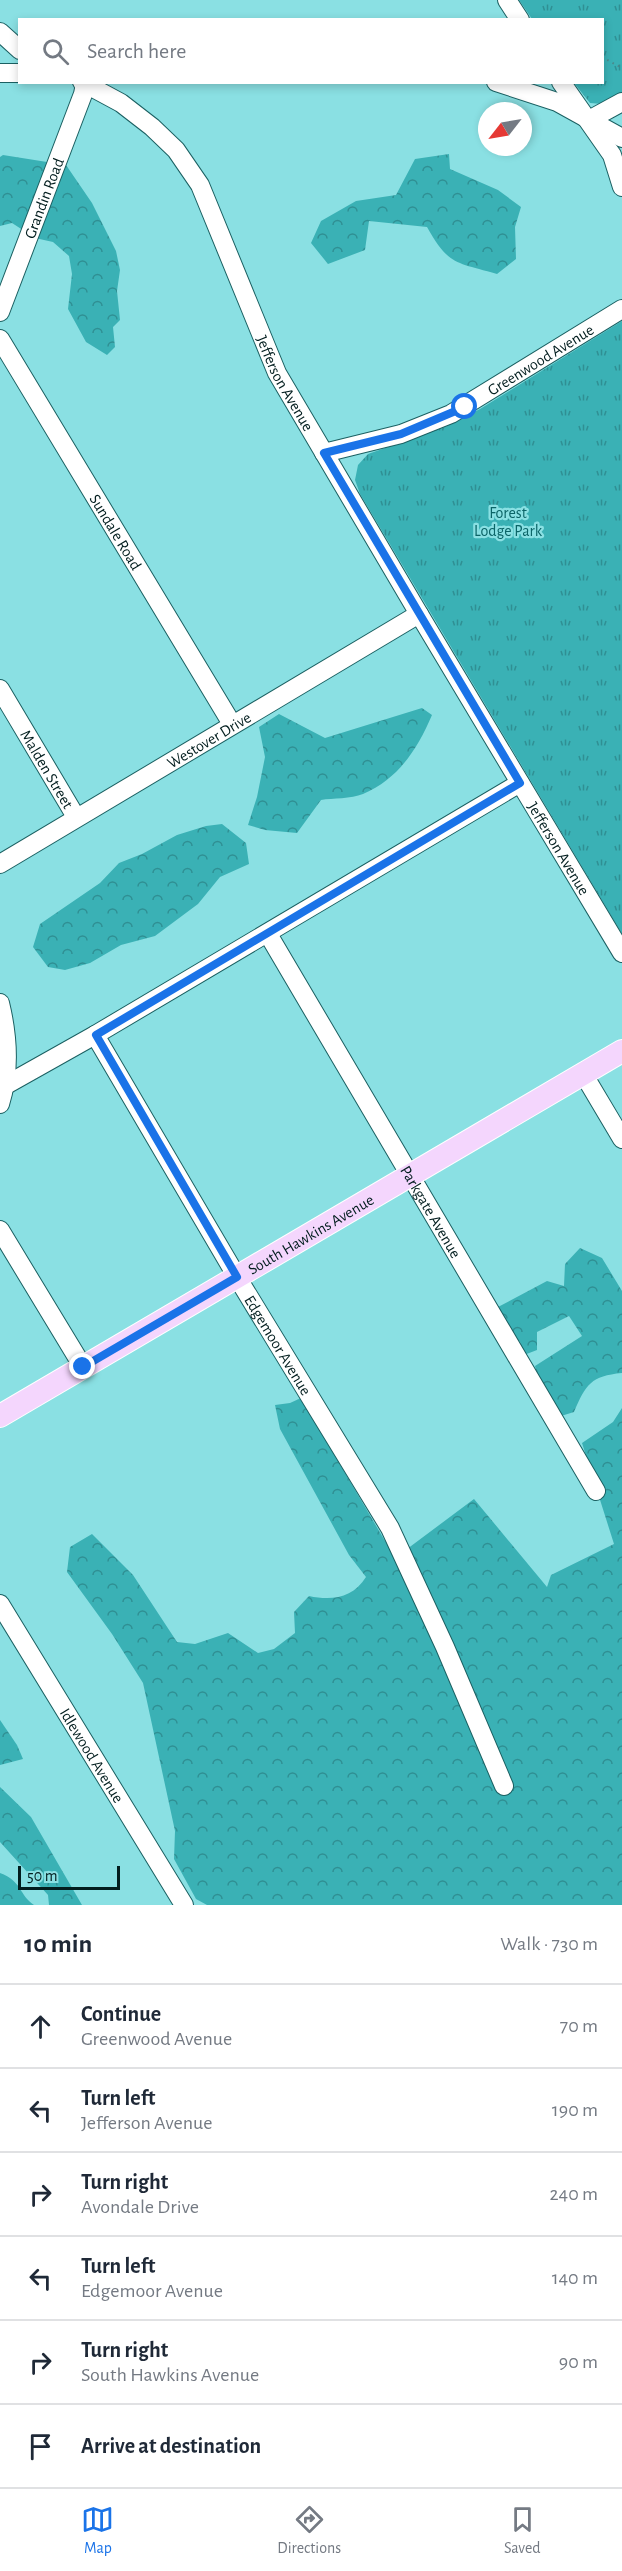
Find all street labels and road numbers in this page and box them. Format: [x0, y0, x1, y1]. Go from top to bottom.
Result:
street label: Grandin Road [22, 156, 67, 241]
street label: Greenwood Avenue [485, 321, 597, 398]
street label: Jefferson Avenue [254, 333, 316, 434]
street label: Sundale Road [86, 492, 144, 573]
street label: Westover Drive [165, 709, 254, 771]
street label: Malden Street [17, 727, 76, 811]
street label: Jefferson Avenue [524, 799, 592, 898]
street label: Parkgate Avenue [397, 1163, 464, 1261]
street label: South Hawkins Avenue [245, 1192, 377, 1278]
street label: Edgemoor Avenue [241, 1293, 314, 1398]
street label: Idlewood Avenue [57, 1705, 126, 1806]

